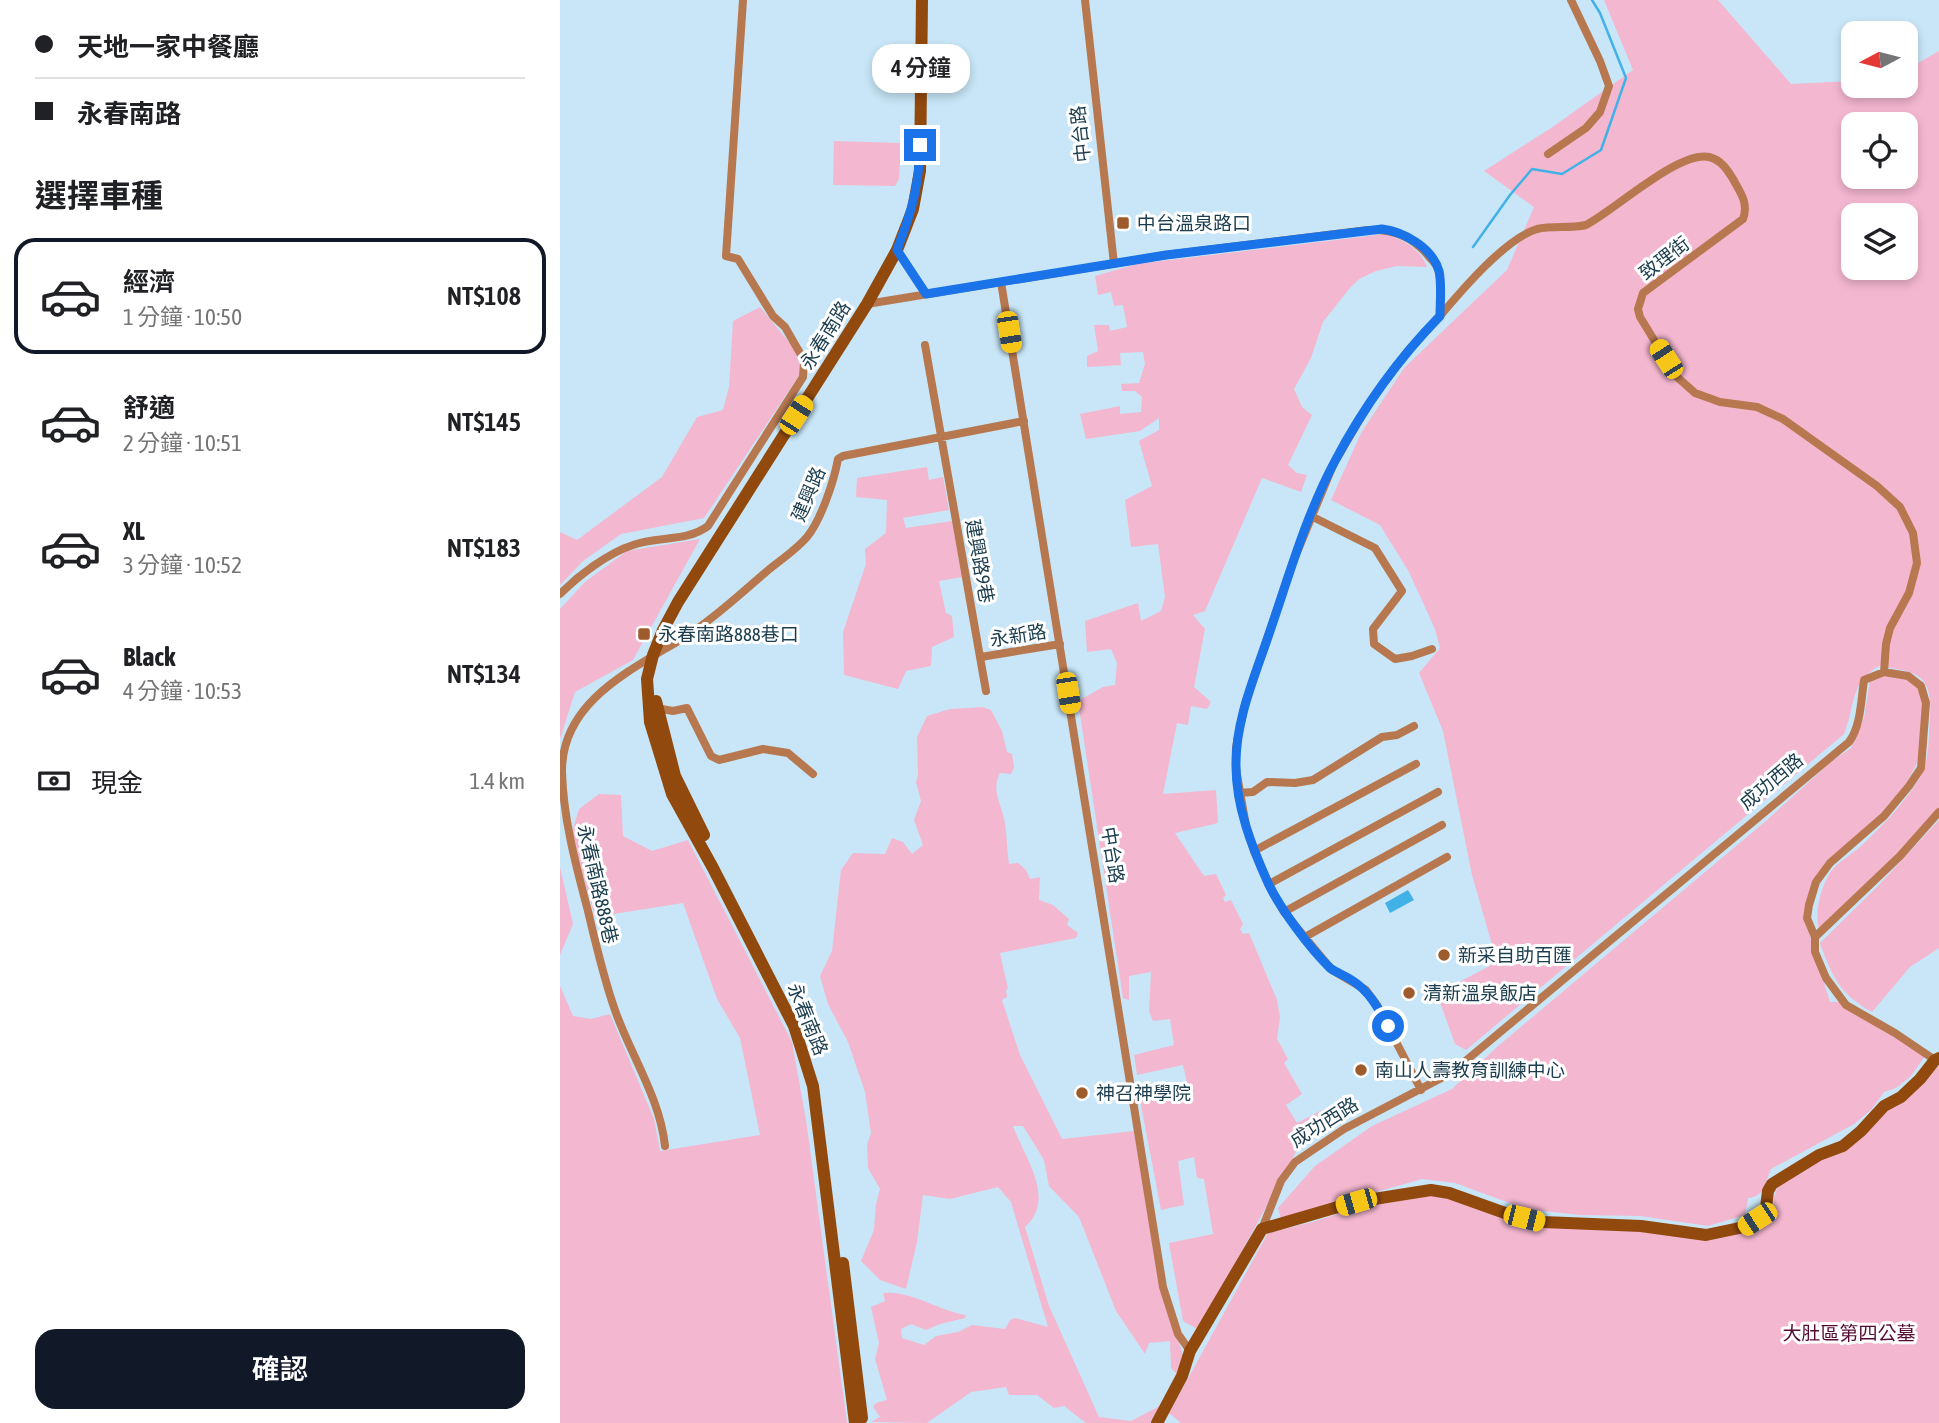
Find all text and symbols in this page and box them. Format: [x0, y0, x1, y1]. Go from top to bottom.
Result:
north arrow [1841, 21, 1918, 98]
map controls [1841, 21, 1918, 280]
text: 天地一家中餐廳 [77, 32, 259, 62]
callout: 4 分鐘 [871, 44, 969, 92]
text: 4 分鐘 [891, 55, 951, 81]
text: 永春南路 [77, 99, 181, 129]
street label: 中台路 [1066, 104, 1094, 164]
button: locate [1841, 112, 1918, 189]
route end [904, 129, 936, 161]
text: 選擇車種 [35, 177, 163, 214]
button: layers [1841, 203, 1918, 280]
place label: 中台溫泉路口 [1137, 212, 1251, 234]
marker: 中台溫泉路口 [1115, 215, 1131, 231]
street label: 致理街 [1635, 232, 1693, 284]
icon: car [39, 265, 102, 328]
text: 經濟 [123, 267, 175, 297]
text: NT$108 [447, 281, 521, 311]
street label: 永春南路 [796, 297, 854, 373]
text: 1 分鐘 · 10:50 [123, 304, 242, 330]
car [996, 310, 1023, 354]
car [1646, 336, 1687, 382]
icon: car [39, 391, 102, 454]
car [776, 392, 817, 438]
text: 舒適 [123, 393, 175, 423]
text: NT$145 [447, 407, 521, 437]
text: 2 分鐘 · 10:51 [123, 430, 242, 456]
street label: 建興路 [787, 463, 829, 525]
text: XL [123, 516, 145, 546]
icon: car [39, 517, 102, 580]
street label: 建興路9巷 [962, 517, 998, 605]
text: NT$183 [447, 533, 521, 563]
text: 3 分鐘 · 10:52 [123, 552, 242, 578]
street label: 永新路 [988, 620, 1048, 650]
place label: 永春南路888巷口 [658, 623, 799, 645]
marker: 永春南路888巷口 [636, 626, 652, 642]
text: Black [123, 642, 175, 672]
icon: car [39, 643, 102, 706]
text: NT$134 [447, 659, 521, 689]
car [1055, 671, 1082, 715]
text: 4 分鐘 · 10:53 [123, 678, 242, 704]
street label: 成功西路 [1735, 748, 1807, 814]
icon: cash [35, 762, 73, 800]
text: 現金 [91, 768, 143, 798]
text: 1.4 km [469, 768, 525, 794]
street label: 永春南路888巷 [574, 822, 622, 946]
street label: 中台路 [1098, 825, 1128, 885]
place label: 新采自助百匯 [1458, 944, 1572, 966]
marker: 新采自助百匯 [1436, 947, 1452, 963]
street label: 永春南路 [784, 980, 832, 1058]
place label: 清新溫泉飯店 [1423, 982, 1537, 1004]
marker: 清新溫泉飯店 [1401, 985, 1417, 1001]
route start [1372, 1010, 1404, 1042]
place label: 南山人壽教育訓練中心 [1375, 1059, 1565, 1081]
marker: 南山人壽教育訓練中心 [1353, 1062, 1369, 1078]
place label: 神召神學院 [1096, 1082, 1191, 1104]
marker: 神召神學院 [1074, 1085, 1090, 1101]
street label: 成功西路 [1286, 1093, 1362, 1151]
car [1333, 1186, 1380, 1218]
car [1734, 1199, 1781, 1239]
car [1502, 1203, 1547, 1233]
park label: 大肚區第四公墓 [1782, 1322, 1916, 1344]
button: 確認 [35, 1329, 525, 1409]

